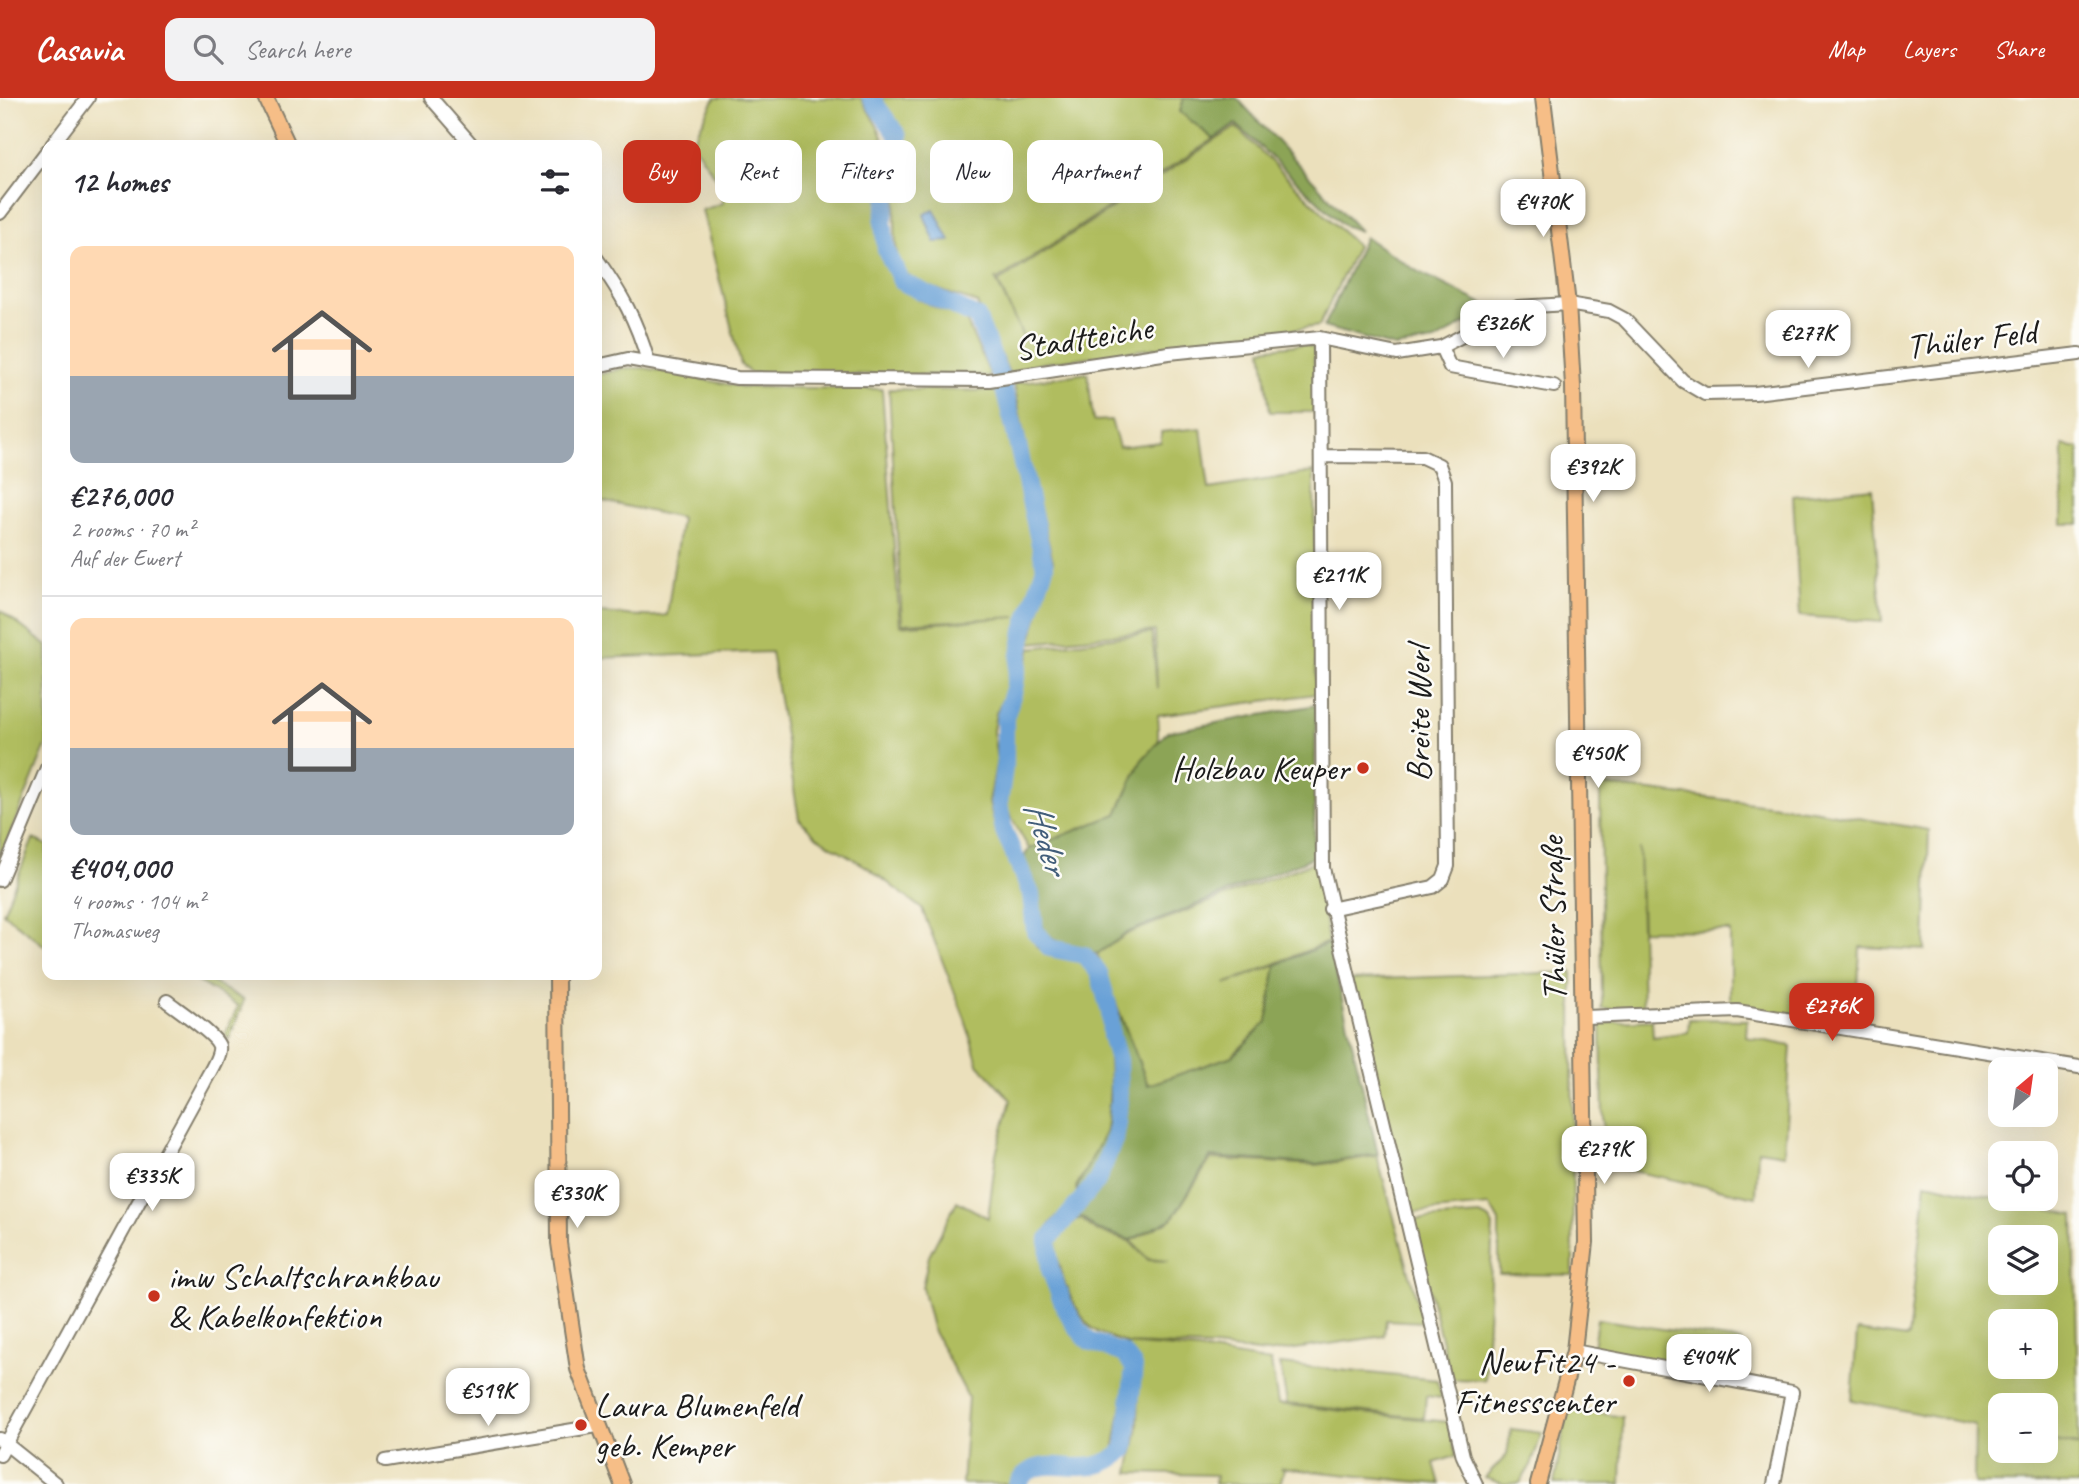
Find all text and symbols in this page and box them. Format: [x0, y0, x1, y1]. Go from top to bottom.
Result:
search box [165, 18, 655, 81]
text: Casavia [35, 28, 123, 70]
icon: search [189, 30, 227, 68]
text: Search here [245, 33, 351, 66]
text: Map [1828, 34, 1865, 64]
text: Layers [1903, 34, 1956, 64]
text: Share [1994, 34, 2044, 64]
chip: Buy [623, 140, 701, 203]
chip: Rent [715, 140, 802, 203]
chip: Filters [816, 140, 916, 203]
chip: New [930, 140, 1013, 203]
chip: Apartment [1027, 140, 1163, 203]
text: 12 homes [70, 163, 168, 201]
icon: filters [536, 163, 574, 201]
pin: €470K [1494, 180, 1592, 239]
text: €470K [1517, 187, 1570, 216]
icon: home [259, 292, 385, 418]
pin: €326K [1454, 300, 1552, 360]
street label: Stadtteiche [1011, 304, 1158, 371]
text: €326K [1476, 308, 1530, 337]
street label: Thüler Feld [1903, 308, 2044, 369]
pin: €277K [1759, 310, 1857, 370]
text: €277K [1782, 318, 1834, 347]
pin: €392K [1544, 444, 1642, 504]
text: €392K [1567, 452, 1619, 481]
text: €276,000 [70, 477, 171, 515]
text: 2 rooms · 70 m² [70, 515, 194, 544]
text: Auf der Ewert [70, 544, 180, 573]
pin: €211K [1290, 552, 1388, 612]
text: €211K [1312, 560, 1366, 589]
street label: Breite Werl [1396, 640, 1441, 782]
icon: home [259, 664, 385, 790]
pin: €450K [1549, 730, 1647, 790]
text: €450K [1572, 738, 1624, 767]
place label: Holzbau Keuper [1172, 746, 1351, 791]
marker: Holzbau Keuper [1355, 760, 1371, 776]
water label: Heder [1014, 795, 1082, 884]
street label: Thüler Straße [1529, 834, 1577, 1002]
text: €404,000 [70, 849, 170, 887]
text: 4 rooms · 104 m² [70, 887, 205, 916]
text: Thomasweg [70, 916, 158, 945]
pin: €276K [1783, 984, 1881, 1043]
text: €276K [1805, 991, 1859, 1020]
north arrow [1988, 1057, 2058, 1127]
map controls [1988, 1057, 2058, 1463]
pin: €279K [1555, 1126, 1653, 1186]
text: €279K [1578, 1134, 1630, 1163]
button: locate [1988, 1141, 2058, 1211]
pin: €335K [103, 1154, 201, 1213]
text: €335K [126, 1161, 178, 1190]
pin: €330K [528, 1170, 626, 1230]
text: €330K [550, 1178, 604, 1207]
button: layers [1988, 1225, 2058, 1295]
place label: imw Schaltschrankbau & Kabelkonfektion [168, 1254, 440, 1339]
marker: imw Schaltschrankbau & Kabelkonfektion [146, 1288, 162, 1304]
button: + [1988, 1309, 2058, 1379]
pin: €404K [1660, 1334, 1758, 1394]
place label: NewFit24 - Fitnesscenter [1455, 1339, 1617, 1424]
text: €404K [1682, 1342, 1736, 1371]
pin: €519K [439, 1368, 537, 1428]
marker: NewFit24 - Fitnesscenter [1621, 1373, 1637, 1389]
text: €519K [462, 1376, 514, 1405]
place label: Laura Blumenfeld geb. Kemper [595, 1383, 804, 1468]
button: − [1988, 1393, 2058, 1463]
marker: Laura Blumenfeld geb. Kemper [573, 1417, 589, 1433]

